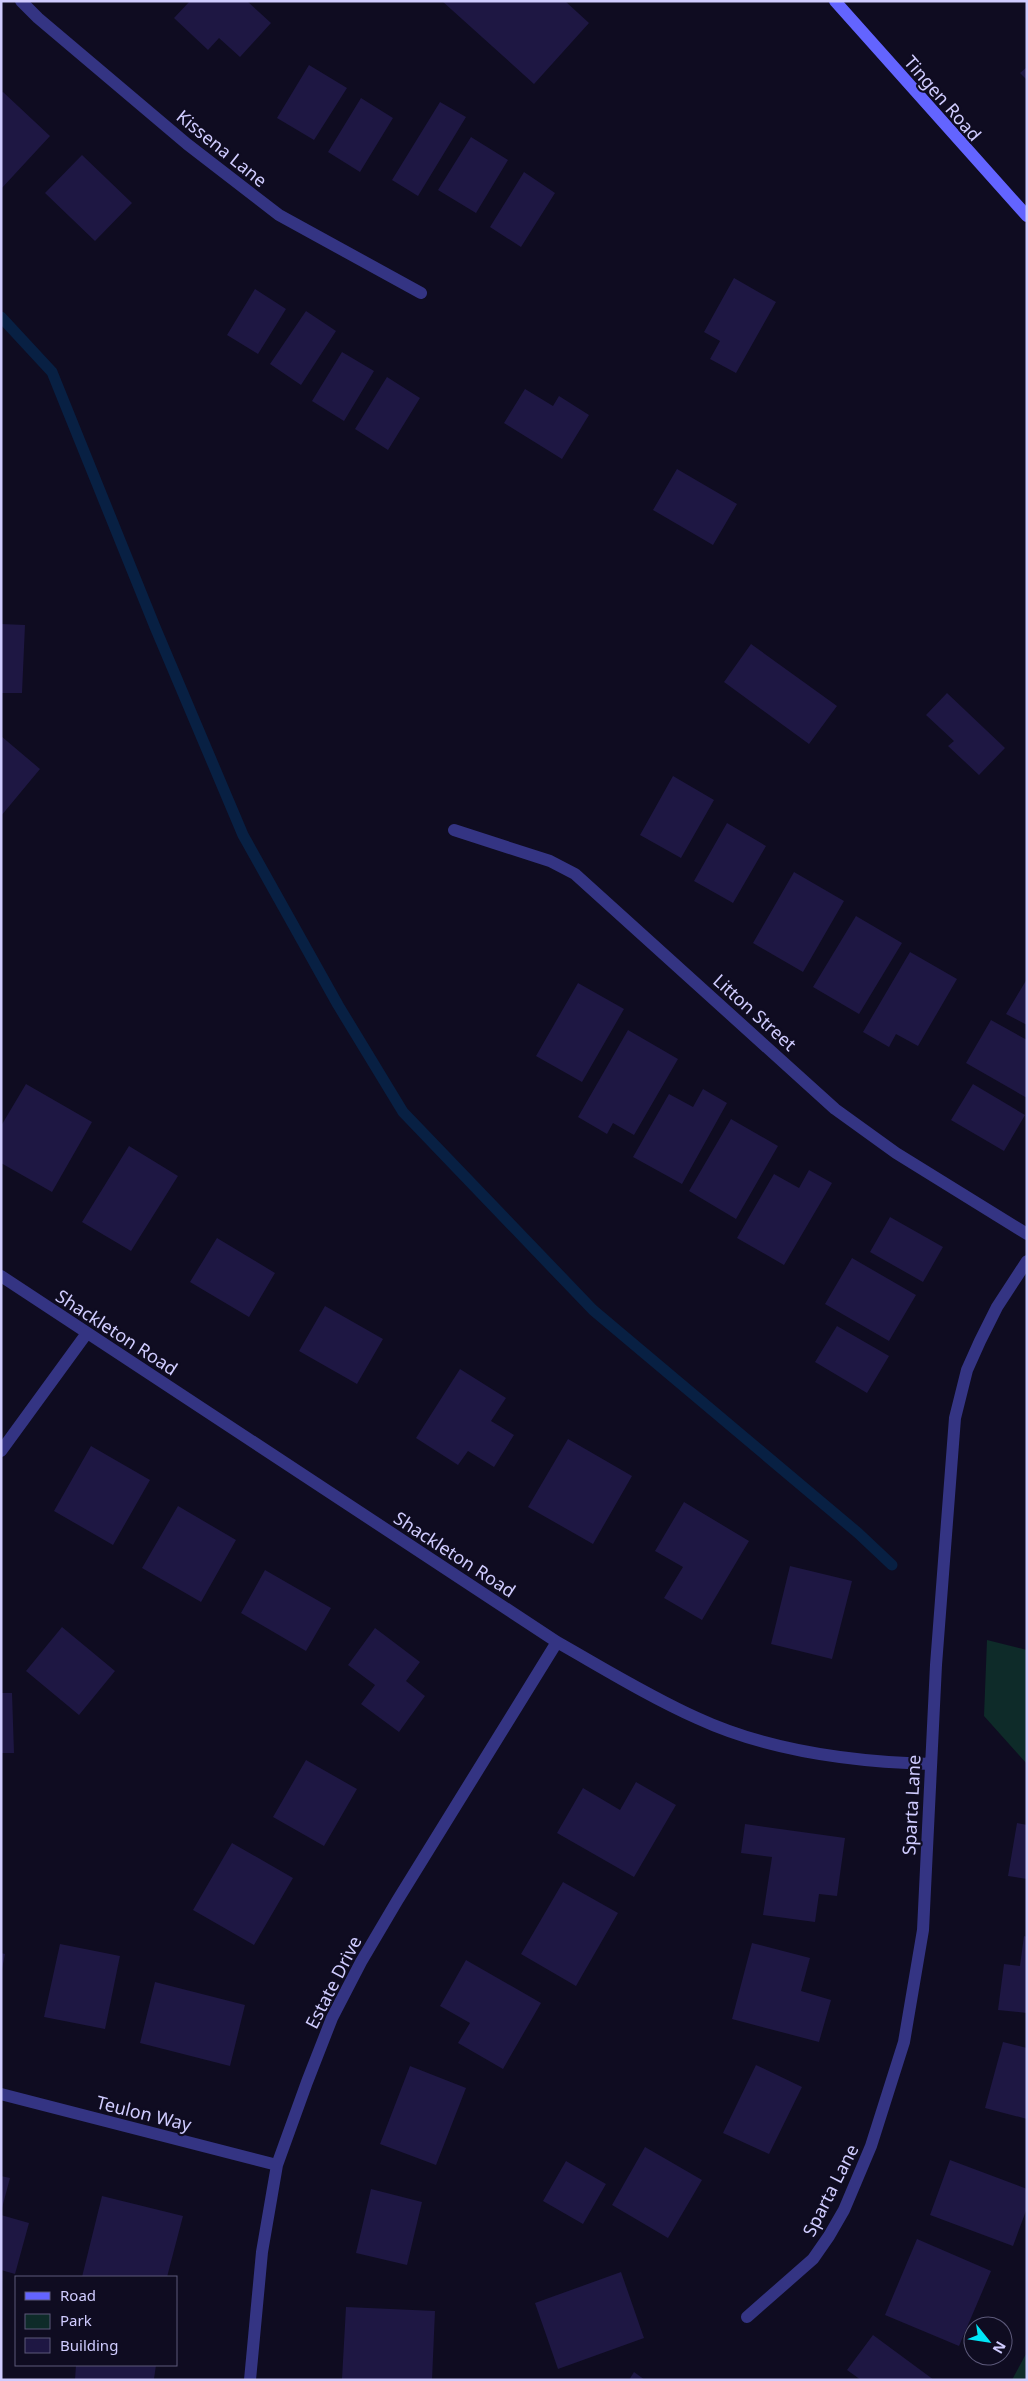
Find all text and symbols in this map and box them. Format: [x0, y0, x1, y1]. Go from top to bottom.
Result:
street label: Tingen Road [899, 50, 987, 146]
street label: Kissena Lane [172, 104, 272, 192]
street label: Litton Street [708, 968, 802, 1056]
street label: Shackleton Road [52, 1284, 182, 1380]
street label: Shackleton Road [390, 1506, 520, 1602]
street label: Sparta Lane [896, 1754, 926, 1856]
street label: Estate Drive [299, 1932, 367, 2032]
street label: Teulon Way [94, 2090, 195, 2137]
street label: Sparta Lane [796, 2140, 864, 2240]
legend [15, 2276, 178, 2366]
text: Road [60, 2285, 96, 2305]
text: Park [60, 2310, 92, 2330]
north arrow [963, 2316, 1013, 2366]
text: Building [60, 2335, 118, 2355]
text: N [989, 2338, 1011, 2357]

